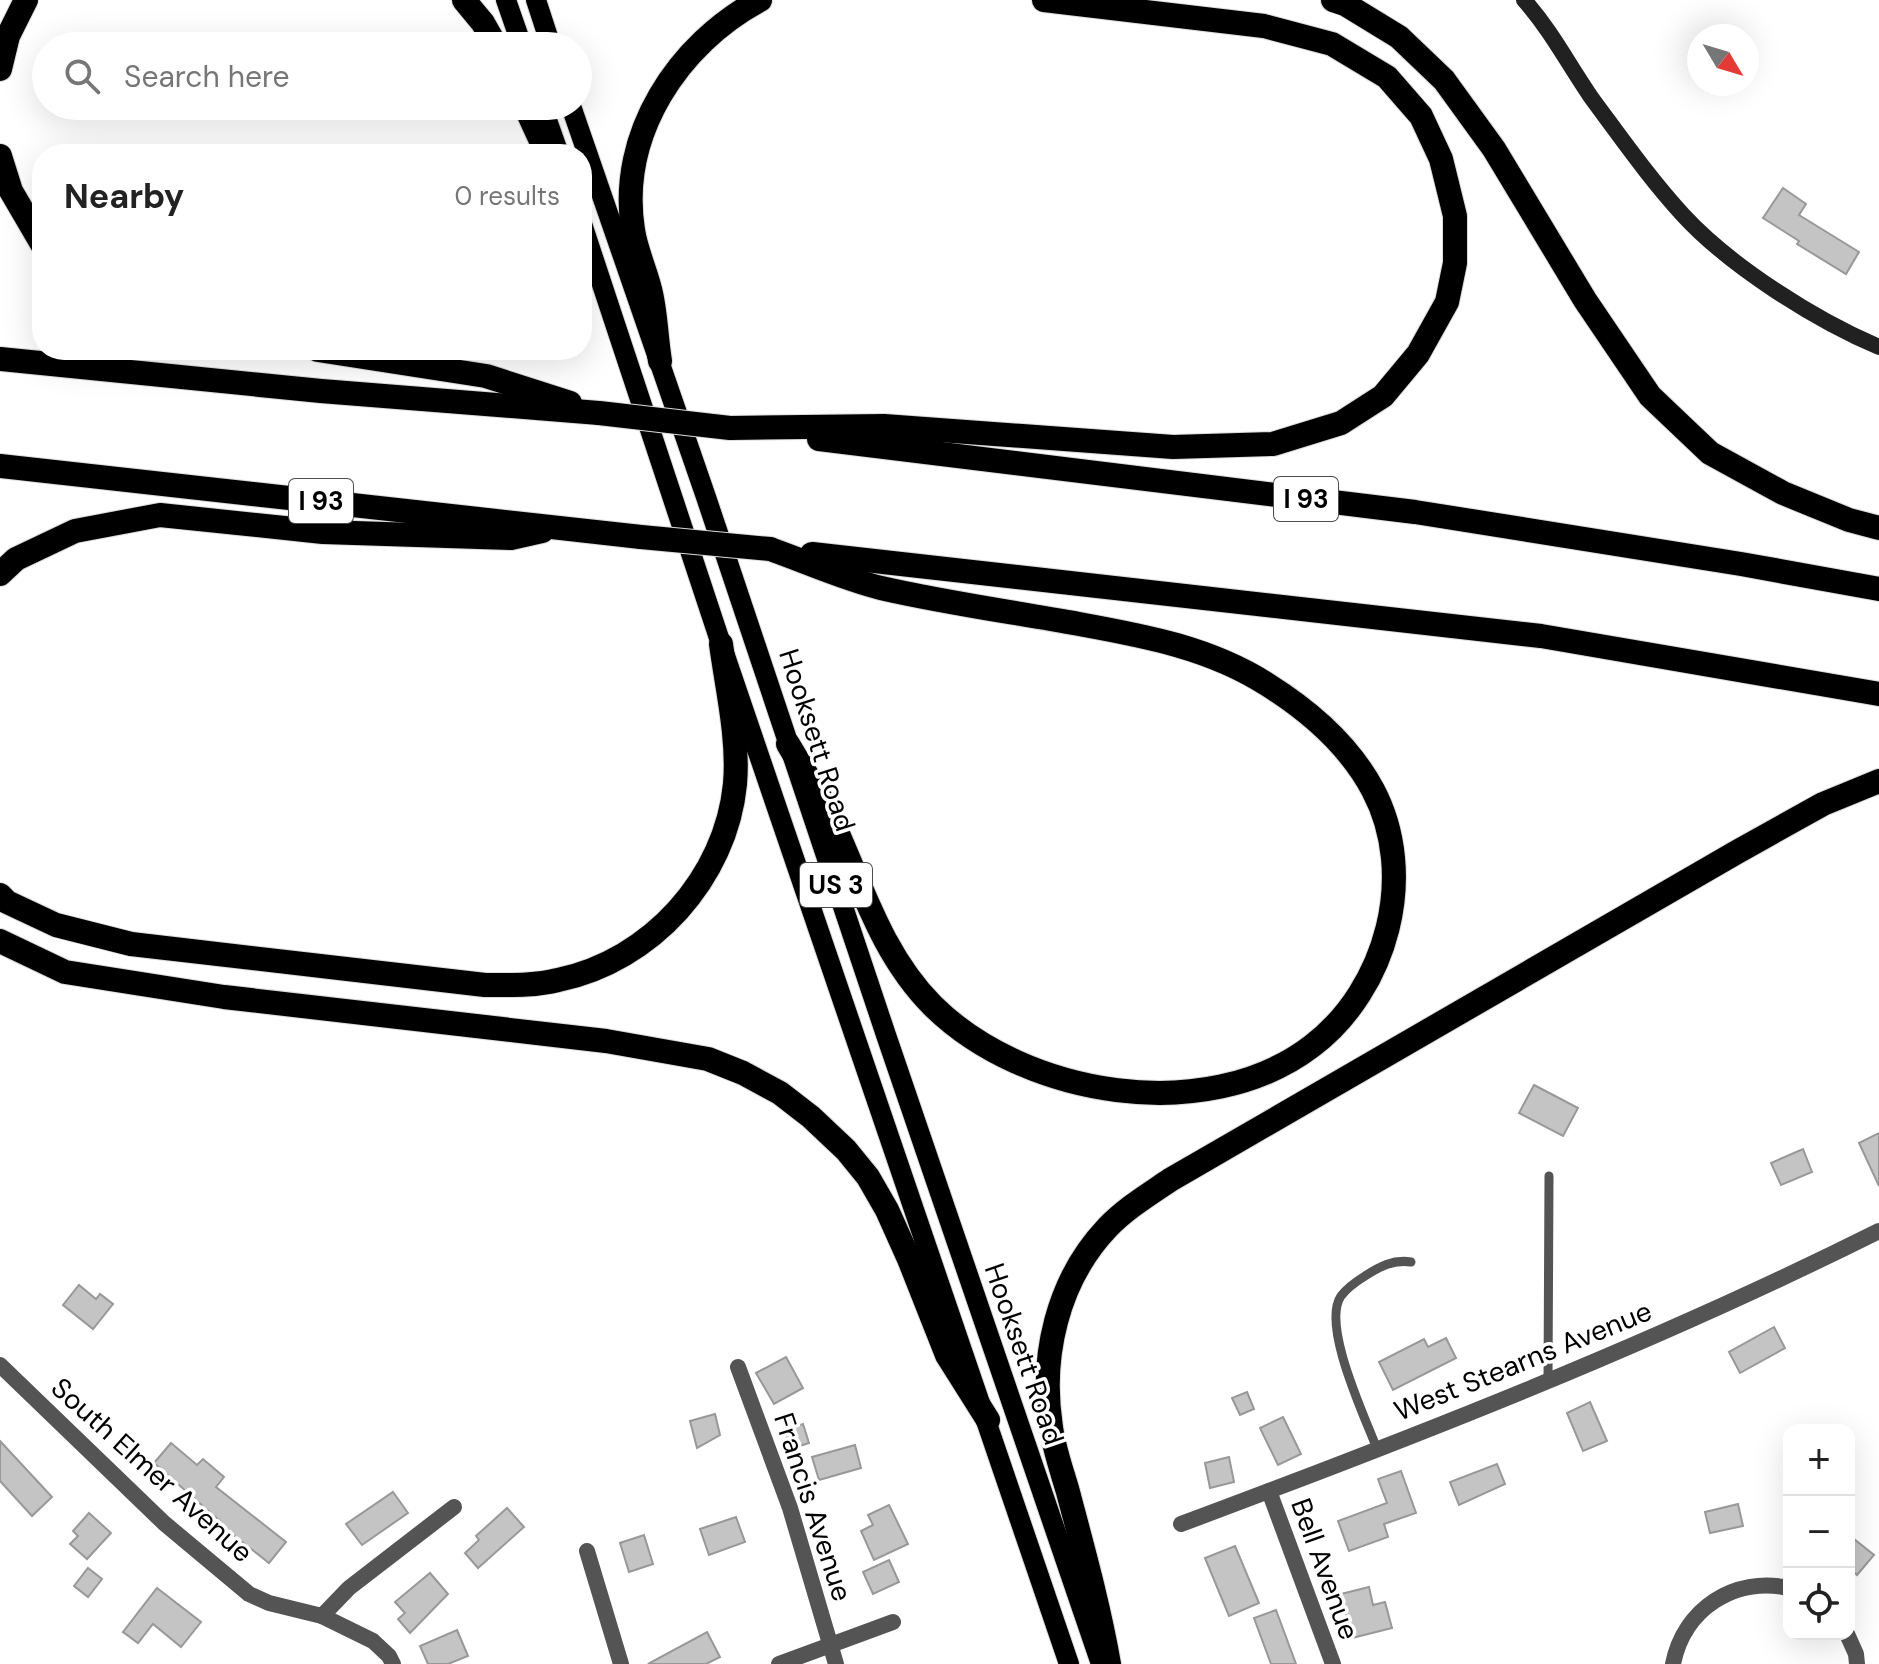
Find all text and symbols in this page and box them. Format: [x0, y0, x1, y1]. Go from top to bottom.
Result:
north arrow [1687, 24, 1759, 96]
search box [32, 32, 592, 120]
icon: search [60, 54, 104, 98]
text: Search here [124, 57, 290, 96]
text: Nearby [64, 174, 184, 219]
text: 0 results [454, 179, 560, 213]
road number: I 93 [1274, 477, 1338, 521]
road number: I 93 [289, 479, 353, 523]
street label: Hooksett Road [770, 644, 864, 836]
road number: US 3 [800, 863, 872, 907]
street label: Hooksett Road [976, 1258, 1072, 1450]
street label: West Stearns Avenue [1389, 1292, 1657, 1430]
street label: South Elmer Avenue [43, 1370, 261, 1570]
street label: Francis Avenue [765, 1408, 861, 1606]
map controls [1783, 1424, 1855, 1640]
button: + [1783, 1424, 1855, 1496]
street label: Bell Avenue [1282, 1493, 1368, 1645]
button: − [1783, 1496, 1855, 1568]
button: locate [1783, 1568, 1855, 1640]

